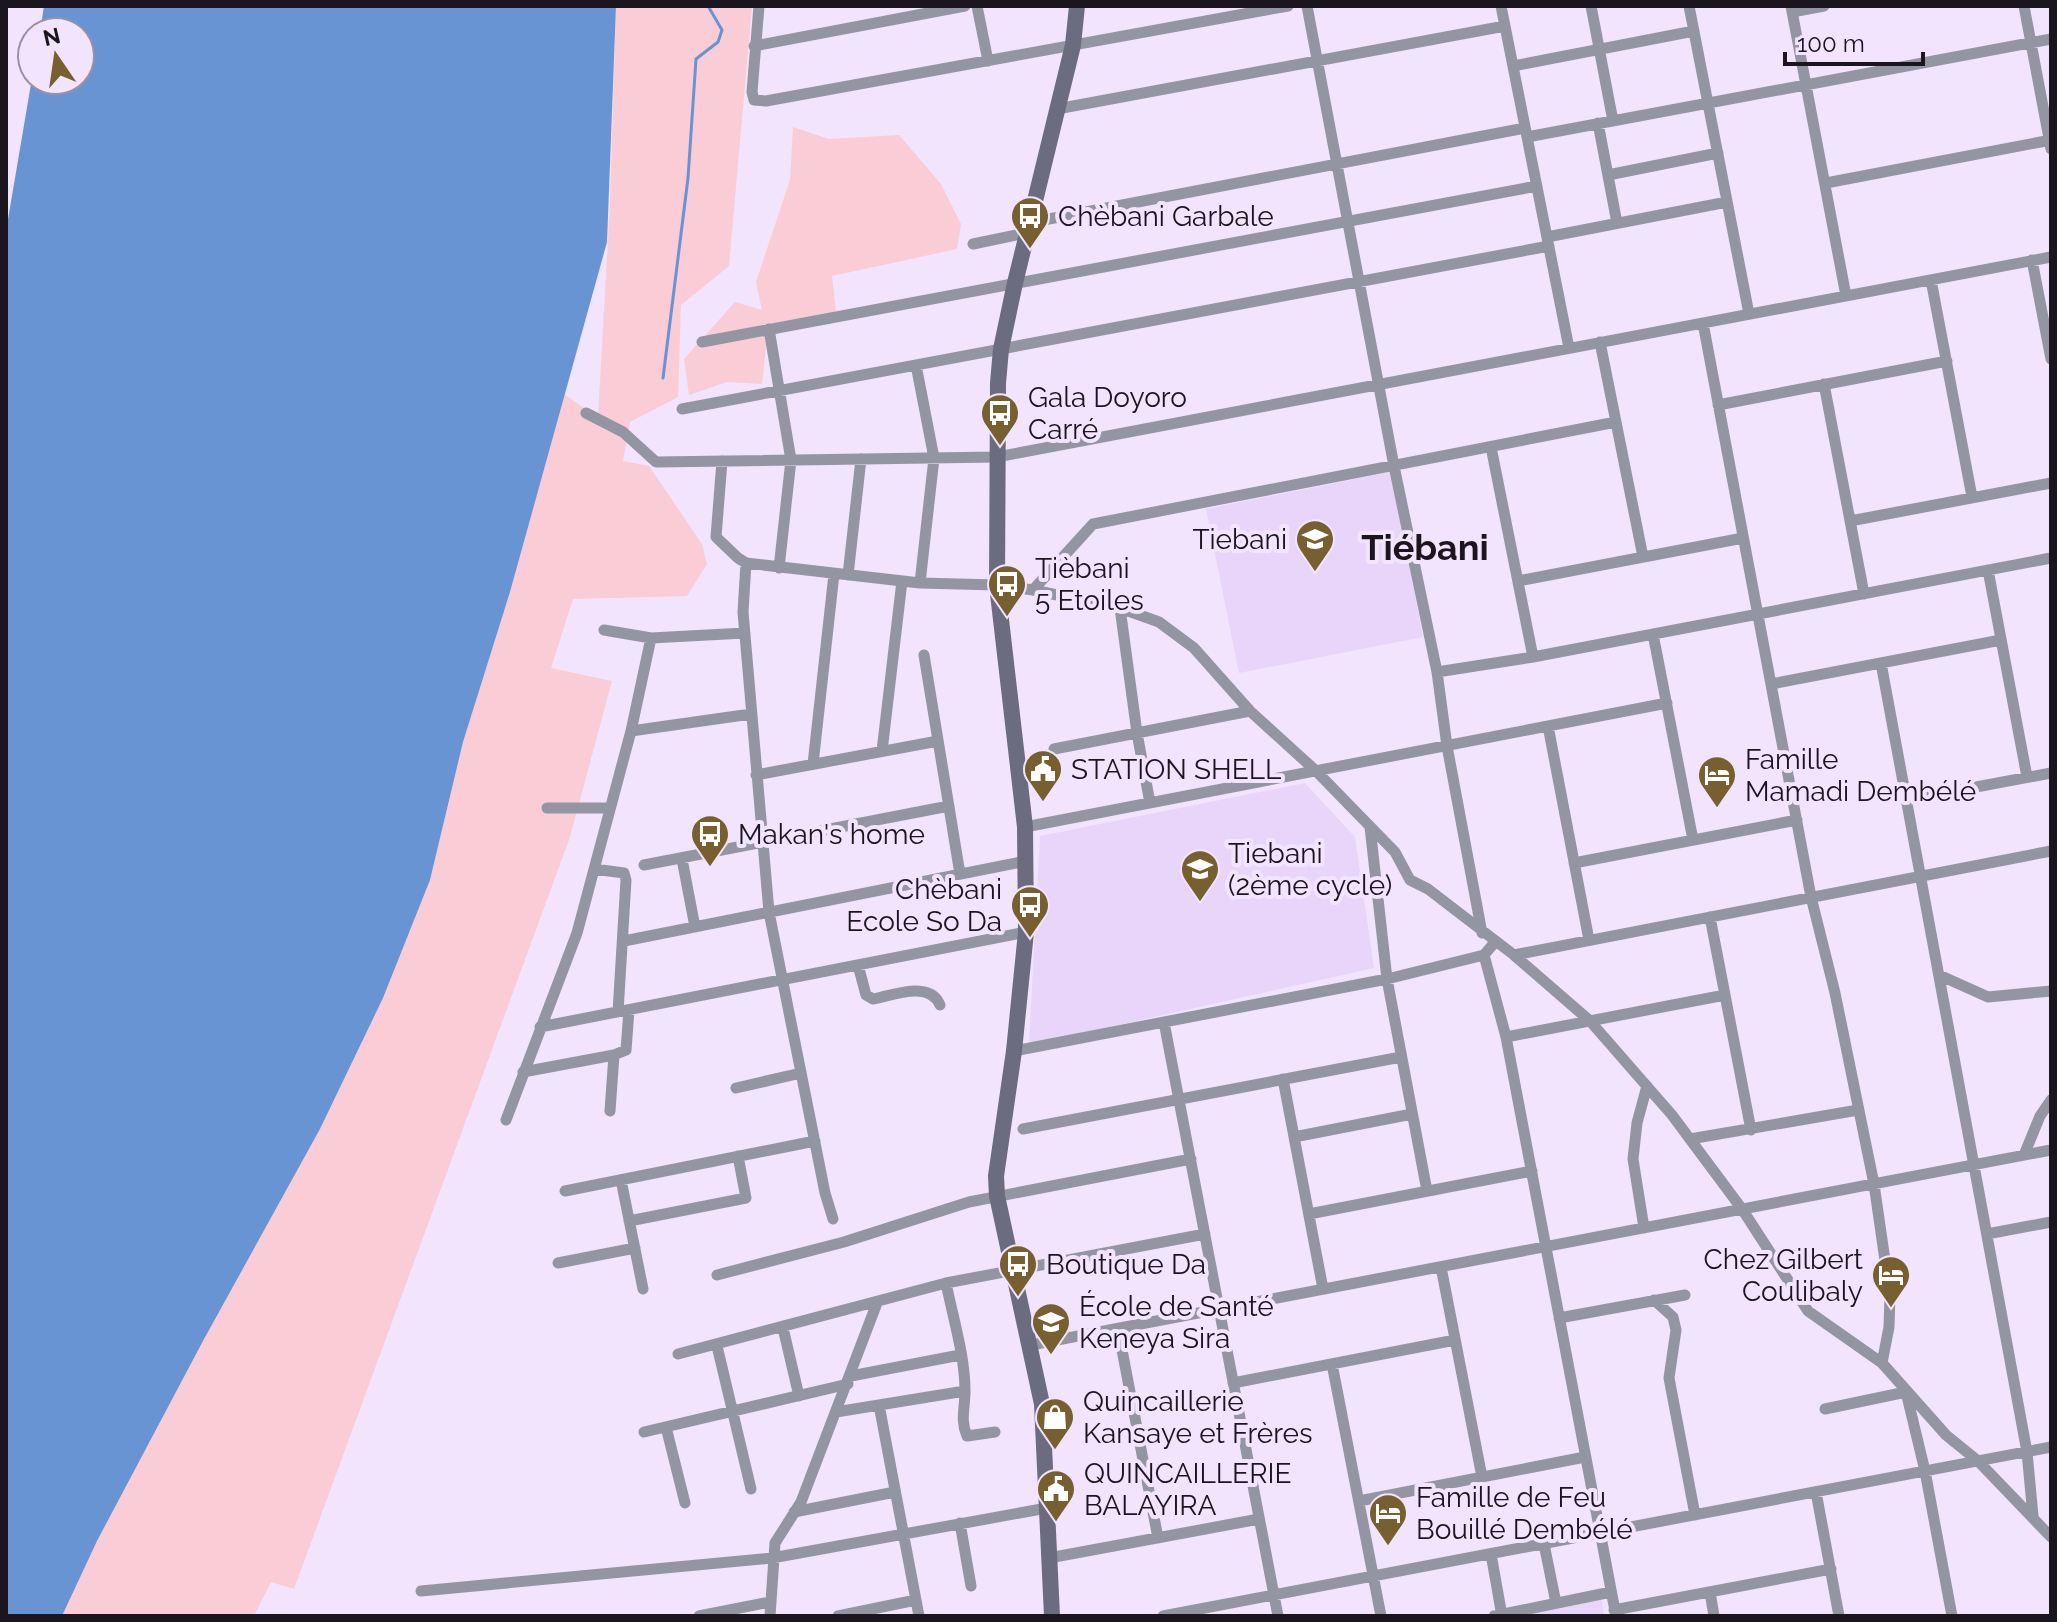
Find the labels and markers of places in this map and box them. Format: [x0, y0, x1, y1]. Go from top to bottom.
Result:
bus stop icon: Chèbani Garbale [1009, 195, 1051, 250]
place label: Chèbani Garbale [1058, 200, 1274, 233]
place label: Gala Doyoro Carré [1028, 381, 1187, 446]
bus stop icon: Gala Doyoro Carré [979, 392, 1021, 447]
school or university icon: Tiebani [1294, 518, 1336, 573]
place label: Tiebani [1192, 523, 1287, 556]
place label: Tièbani 5 Etoiles [1035, 552, 1144, 617]
bus stop icon: Tièbani 5 Etoiles [986, 563, 1028, 618]
place label: Famille Mamadi Dembélé [1745, 743, 1976, 808]
public building icon: STATION SHELL [1022, 748, 1064, 803]
place label: STATION SHELL [1071, 753, 1281, 786]
hotel icon: Famille Mamadi Dembélé [1696, 754, 1738, 809]
bus stop icon: Makan's home [689, 813, 731, 868]
place label: Makan's home [738, 818, 925, 851]
place label: Tiebani (2ème cycle) [1228, 837, 1392, 902]
school or university icon: Tiebani (2ème cycle) [1179, 848, 1221, 903]
place label: Chèbani Ecole So Da [846, 873, 1002, 938]
bus stop icon: Chèbani Ecole So Da [1009, 884, 1051, 939]
bus stop icon: Boutique Da [997, 1243, 1039, 1298]
place label: Chez Gilbert Coulibaly [1704, 1243, 1864, 1308]
place label: Boutique Da [1046, 1248, 1206, 1281]
hotel icon: Chez Gilbert Coulibaly [1870, 1254, 1912, 1309]
place label: École de Santé Keneya Sira [1079, 1290, 1274, 1355]
school or university icon: École de Santé Keneya Sira [1030, 1301, 1072, 1356]
place label: Quincaillerie Kansaye et Frères [1083, 1385, 1313, 1450]
shop icon: Quincaillerie Kansaye et Frères [1034, 1396, 1076, 1451]
place label: QUINCAILLERIE BALAYIRA [1084, 1457, 1291, 1522]
public building icon: QUINCAILLERIE BALAYIRA [1035, 1468, 1077, 1523]
place label: Famille de Feu Bouillé Dembélé [1416, 1481, 1633, 1546]
hotel icon: Famille de Feu Bouillé Dembélé [1367, 1492, 1409, 1547]

